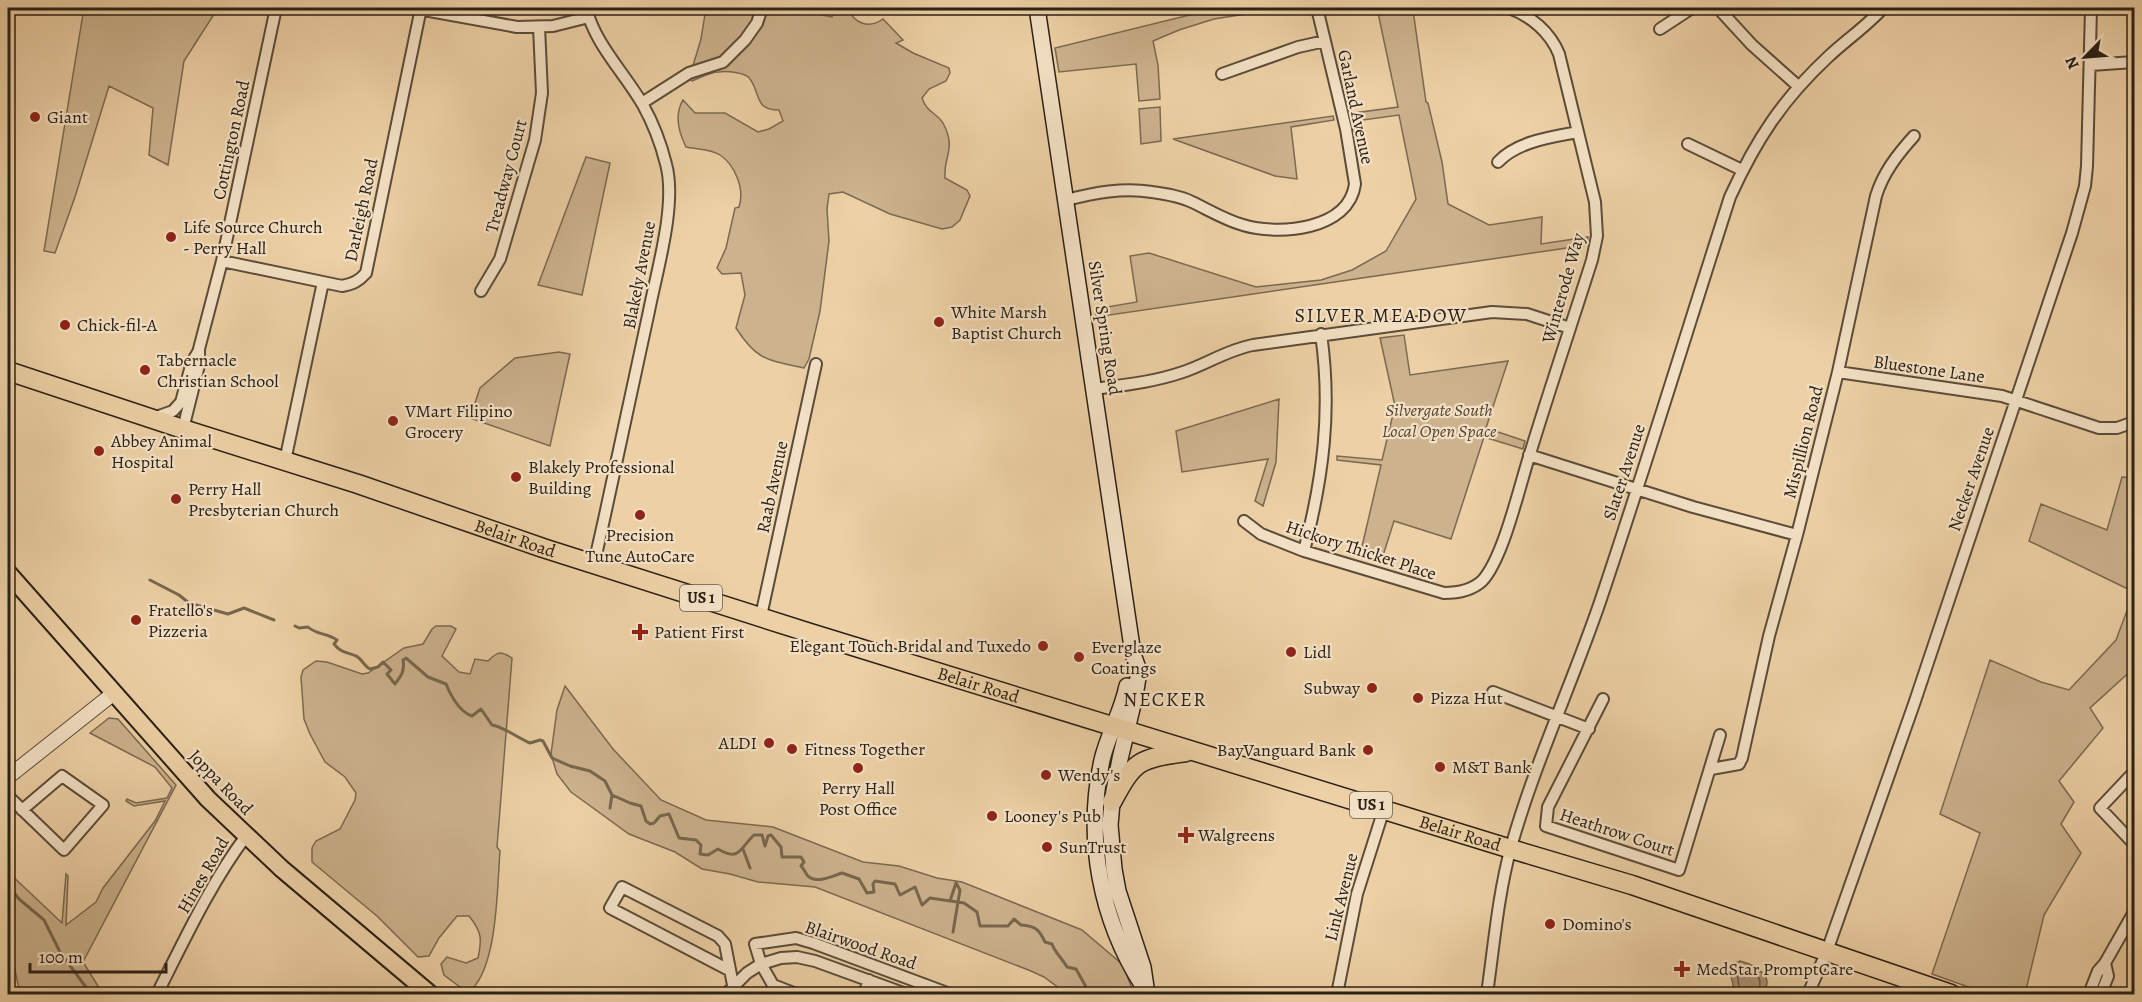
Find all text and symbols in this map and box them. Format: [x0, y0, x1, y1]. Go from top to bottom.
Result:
north arrow [2055, 27, 2115, 87]
street label: Garland Avenue [1332, 47, 1380, 167]
text: N [2060, 53, 2085, 73]
street label: Cottington Road [207, 78, 255, 202]
place label: Giant [47, 105, 88, 129]
marker: Giant [28, 110, 42, 124]
street label: Treadway Court [479, 117, 533, 235]
street label: Darleigh Road [338, 156, 384, 264]
place label: Life Source Church - Perry Hall [183, 215, 323, 260]
street label: Blakely Avenue [617, 219, 661, 331]
street label: Winterode Way [1536, 229, 1590, 347]
marker: Life Source Church - Perry Hall [164, 230, 178, 244]
street label: Silver Spring Road [1083, 259, 1128, 397]
place label: White Marsh Baptist Church [950, 300, 1062, 345]
district label: SILVER MEADOW [1294, 302, 1468, 329]
place label: Chick-fil-A [77, 313, 158, 337]
marker: White Marsh Baptist Church [932, 315, 946, 329]
marker: Chick-fil-A [58, 318, 72, 332]
place label: Tabernacle Christian School [157, 348, 279, 393]
street label: Bluestone Lane [1872, 349, 1986, 389]
marker: Tabernacle Christian School [138, 363, 152, 377]
street label: Mispillion Road [1777, 383, 1829, 501]
park label: Silvergate South Local Open Space [1382, 398, 1497, 443]
place label: VMart Filipino Grocery [404, 399, 512, 444]
marker: VMart Filipino Grocery [386, 414, 400, 428]
street label: Slater Avenue [1597, 421, 1651, 523]
street label: Necker Avenue [1942, 424, 2000, 534]
place label: Abbey Animal Hospital [110, 429, 213, 474]
street label: Raab Avenue [751, 439, 793, 535]
marker: Abbey Animal Hospital [92, 444, 106, 458]
place label: Blakely Professional Building [528, 455, 675, 500]
marker: Blakely Professional Building [509, 470, 523, 484]
place label: Perry Hall Presbyterian Church [188, 477, 339, 522]
marker: Perry Hall Presbyterian Church [169, 492, 183, 506]
marker: Precision Tune AutoCare [633, 508, 647, 522]
street label: Belair Road [471, 513, 559, 563]
street label: Hickory Thicket Place [1283, 514, 1439, 586]
place label: Precision Tune AutoCare [585, 523, 695, 568]
road number: US 1 [680, 585, 722, 611]
place label: Fratello's Pizzeria [148, 598, 213, 643]
marker: Fratello's Pizzeria [129, 613, 143, 627]
place label: Patient First [654, 620, 744, 644]
marker: Patient First [631, 623, 649, 641]
place label: Elegant Touch Bridal and Tuxedo [789, 634, 1031, 658]
place label: Everglaze Coatings [1091, 635, 1162, 680]
marker: Elegant Touch Bridal and Tuxedo [1036, 639, 1050, 653]
place label: Lidl [1303, 640, 1332, 664]
marker: Lidl [1284, 645, 1298, 659]
marker: Everglaze Coatings [1072, 650, 1086, 664]
street label: Belair Road [935, 661, 1023, 709]
place label: Subway [1303, 676, 1361, 700]
marker: Subway [1365, 681, 1379, 695]
district label: NECKER [1123, 686, 1207, 713]
place label: Pizza Hut [1430, 686, 1503, 710]
marker: Pizza Hut [1411, 691, 1425, 705]
place label: ALDI [718, 731, 757, 755]
marker: ALDI [762, 736, 776, 750]
place label: Fitness Together [804, 737, 925, 761]
place label: BayVanguard Bank [1217, 738, 1356, 762]
marker: Fitness Together [785, 742, 799, 756]
marker: BayVanguard Bank [1361, 743, 1375, 757]
street label: Joppa Road [184, 744, 259, 820]
place label: M&T Bank [1452, 755, 1531, 779]
marker: M&T Bank [1433, 760, 1447, 774]
marker: Perry Hall Post Office [851, 761, 865, 775]
place label: Wendy's [1057, 763, 1121, 787]
marker: Wendy's [1039, 768, 1053, 782]
place label: Perry Hall Post Office [819, 776, 897, 821]
road number: US 1 [1350, 792, 1392, 818]
street label: Heathrow Court [1557, 802, 1677, 862]
place label: Looney's Pub [1004, 804, 1101, 828]
marker: Looney's Pub [985, 809, 999, 823]
street label: Belair Road [1416, 809, 1504, 857]
place label: Walgreens [1197, 823, 1275, 847]
marker: Walgreens [1179, 828, 1193, 842]
street label: Hines Road [171, 832, 235, 918]
place label: SunTrust [1059, 835, 1127, 859]
marker: SunTrust [1040, 840, 1054, 854]
street label: Link Avenue [1318, 850, 1364, 944]
place label: Domino's [1562, 912, 1632, 936]
street label: Blairwood Road [802, 915, 920, 975]
marker: Domino's [1543, 917, 1557, 931]
scale bar [30, 936, 166, 974]
text: 100 m [39, 945, 83, 969]
place label: MedStar PromptCare [1696, 957, 1853, 981]
marker: MedStar PromptCare [1673, 960, 1691, 978]

